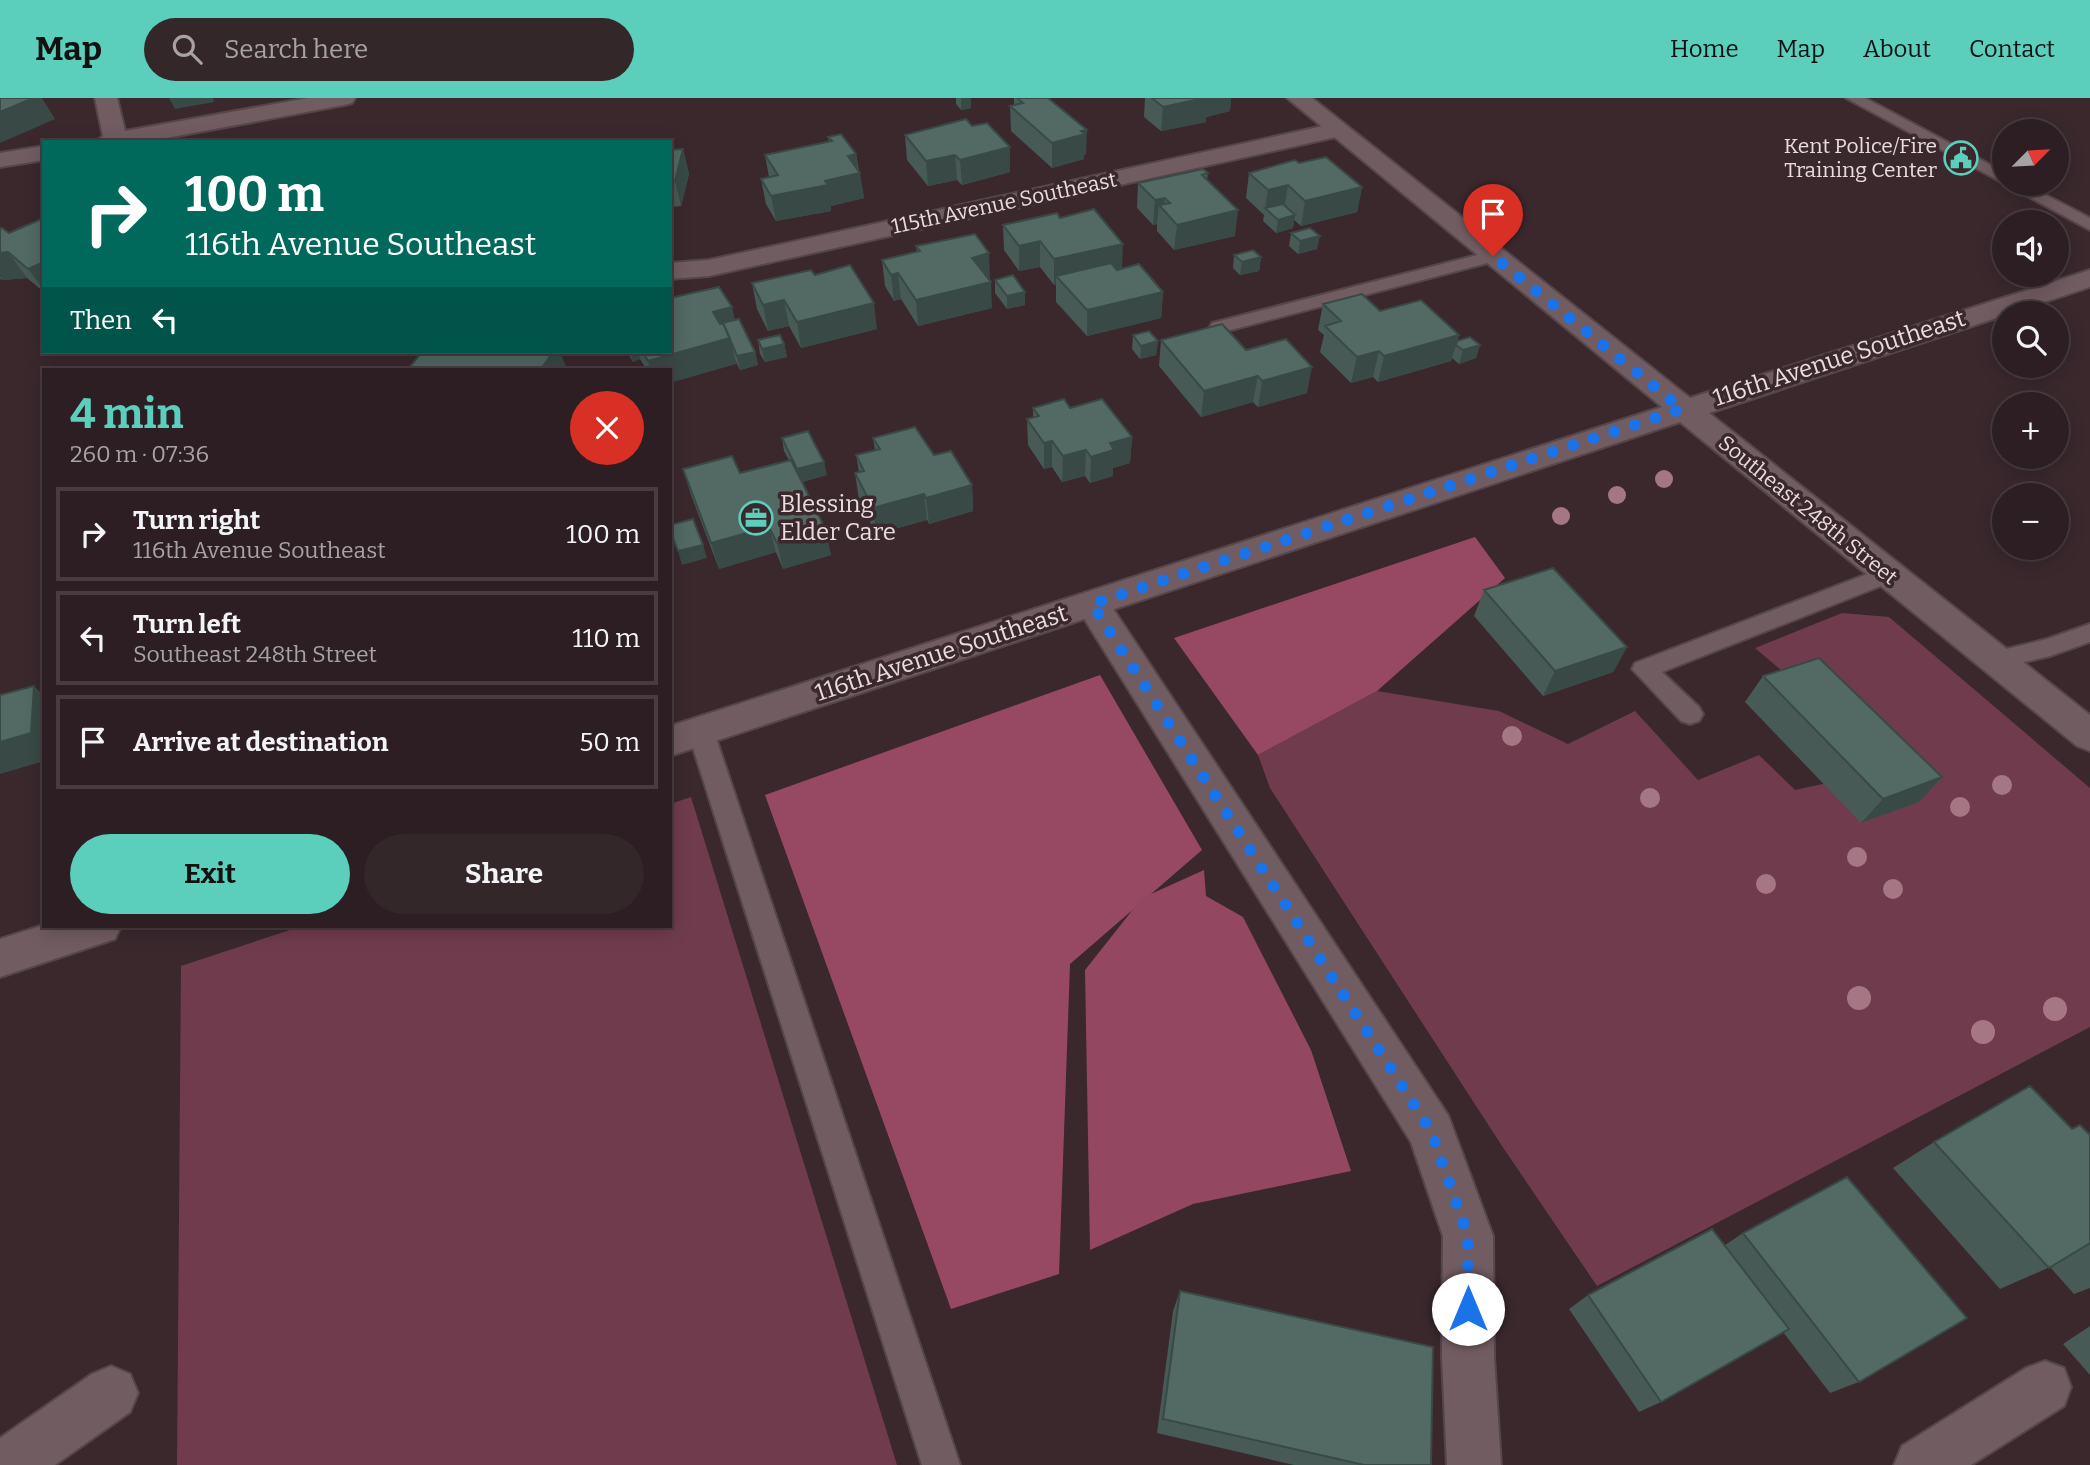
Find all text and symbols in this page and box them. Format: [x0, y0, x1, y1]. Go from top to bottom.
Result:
search box [144, 18, 634, 81]
text: Map [35, 29, 102, 69]
icon: search [168, 30, 206, 68]
text: Search here [224, 34, 368, 65]
text: Home [1670, 35, 1739, 63]
text: Map [1777, 35, 1825, 63]
text: About [1863, 35, 1931, 63]
text: Contact [1969, 35, 2055, 63]
north arrow [1992, 119, 2068, 196]
map controls [1992, 119, 2069, 560]
place label: Kent Police/Fire Training Center [1784, 133, 1937, 183]
public building icon: Kent Police/Fire Training Center [1942, 139, 1980, 177]
text: 100 m [185, 165, 324, 224]
street label: 115th Avenue Southeast [889, 166, 1119, 240]
icon: right [70, 168, 161, 259]
pin [1463, 184, 1523, 256]
icon: arrive [1474, 195, 1512, 233]
button: sound [1992, 210, 2069, 287]
text: 116th Avenue Southeast [185, 225, 536, 263]
icon: left [146, 301, 184, 339]
button: search [1992, 301, 2069, 378]
street label: 116th Avenue Southeast [1709, 304, 1969, 412]
text: Then [70, 305, 132, 336]
text: 4 min [70, 389, 184, 439]
button: close [570, 391, 644, 465]
button: + [1992, 392, 2069, 469]
street label: Southeast 248th Street [1713, 430, 1903, 590]
text: 260 m · 07:36 [70, 440, 209, 468]
button: − [1992, 483, 2069, 560]
place label: Blessing Elder Care [780, 490, 896, 546]
office icon: Blessing Elder Care [737, 499, 775, 537]
text: Turn right [133, 505, 260, 536]
icon: right [74, 515, 112, 553]
text: 100 m [566, 519, 640, 550]
text: 116th Avenue Southeast [133, 536, 386, 564]
street label: 116th Avenue Southeast [811, 599, 1071, 707]
text: Turn left [133, 609, 241, 640]
icon: left [74, 619, 112, 657]
text: 110 m [572, 623, 640, 654]
text: Southeast 248th Street [133, 640, 377, 668]
icon: arrive [74, 723, 112, 761]
text: Arrive at destination [133, 727, 388, 758]
text: 50 m [579, 727, 640, 758]
button: Exit [70, 834, 350, 914]
button: Share [364, 834, 644, 914]
position arrow [1431, 1272, 1505, 1346]

